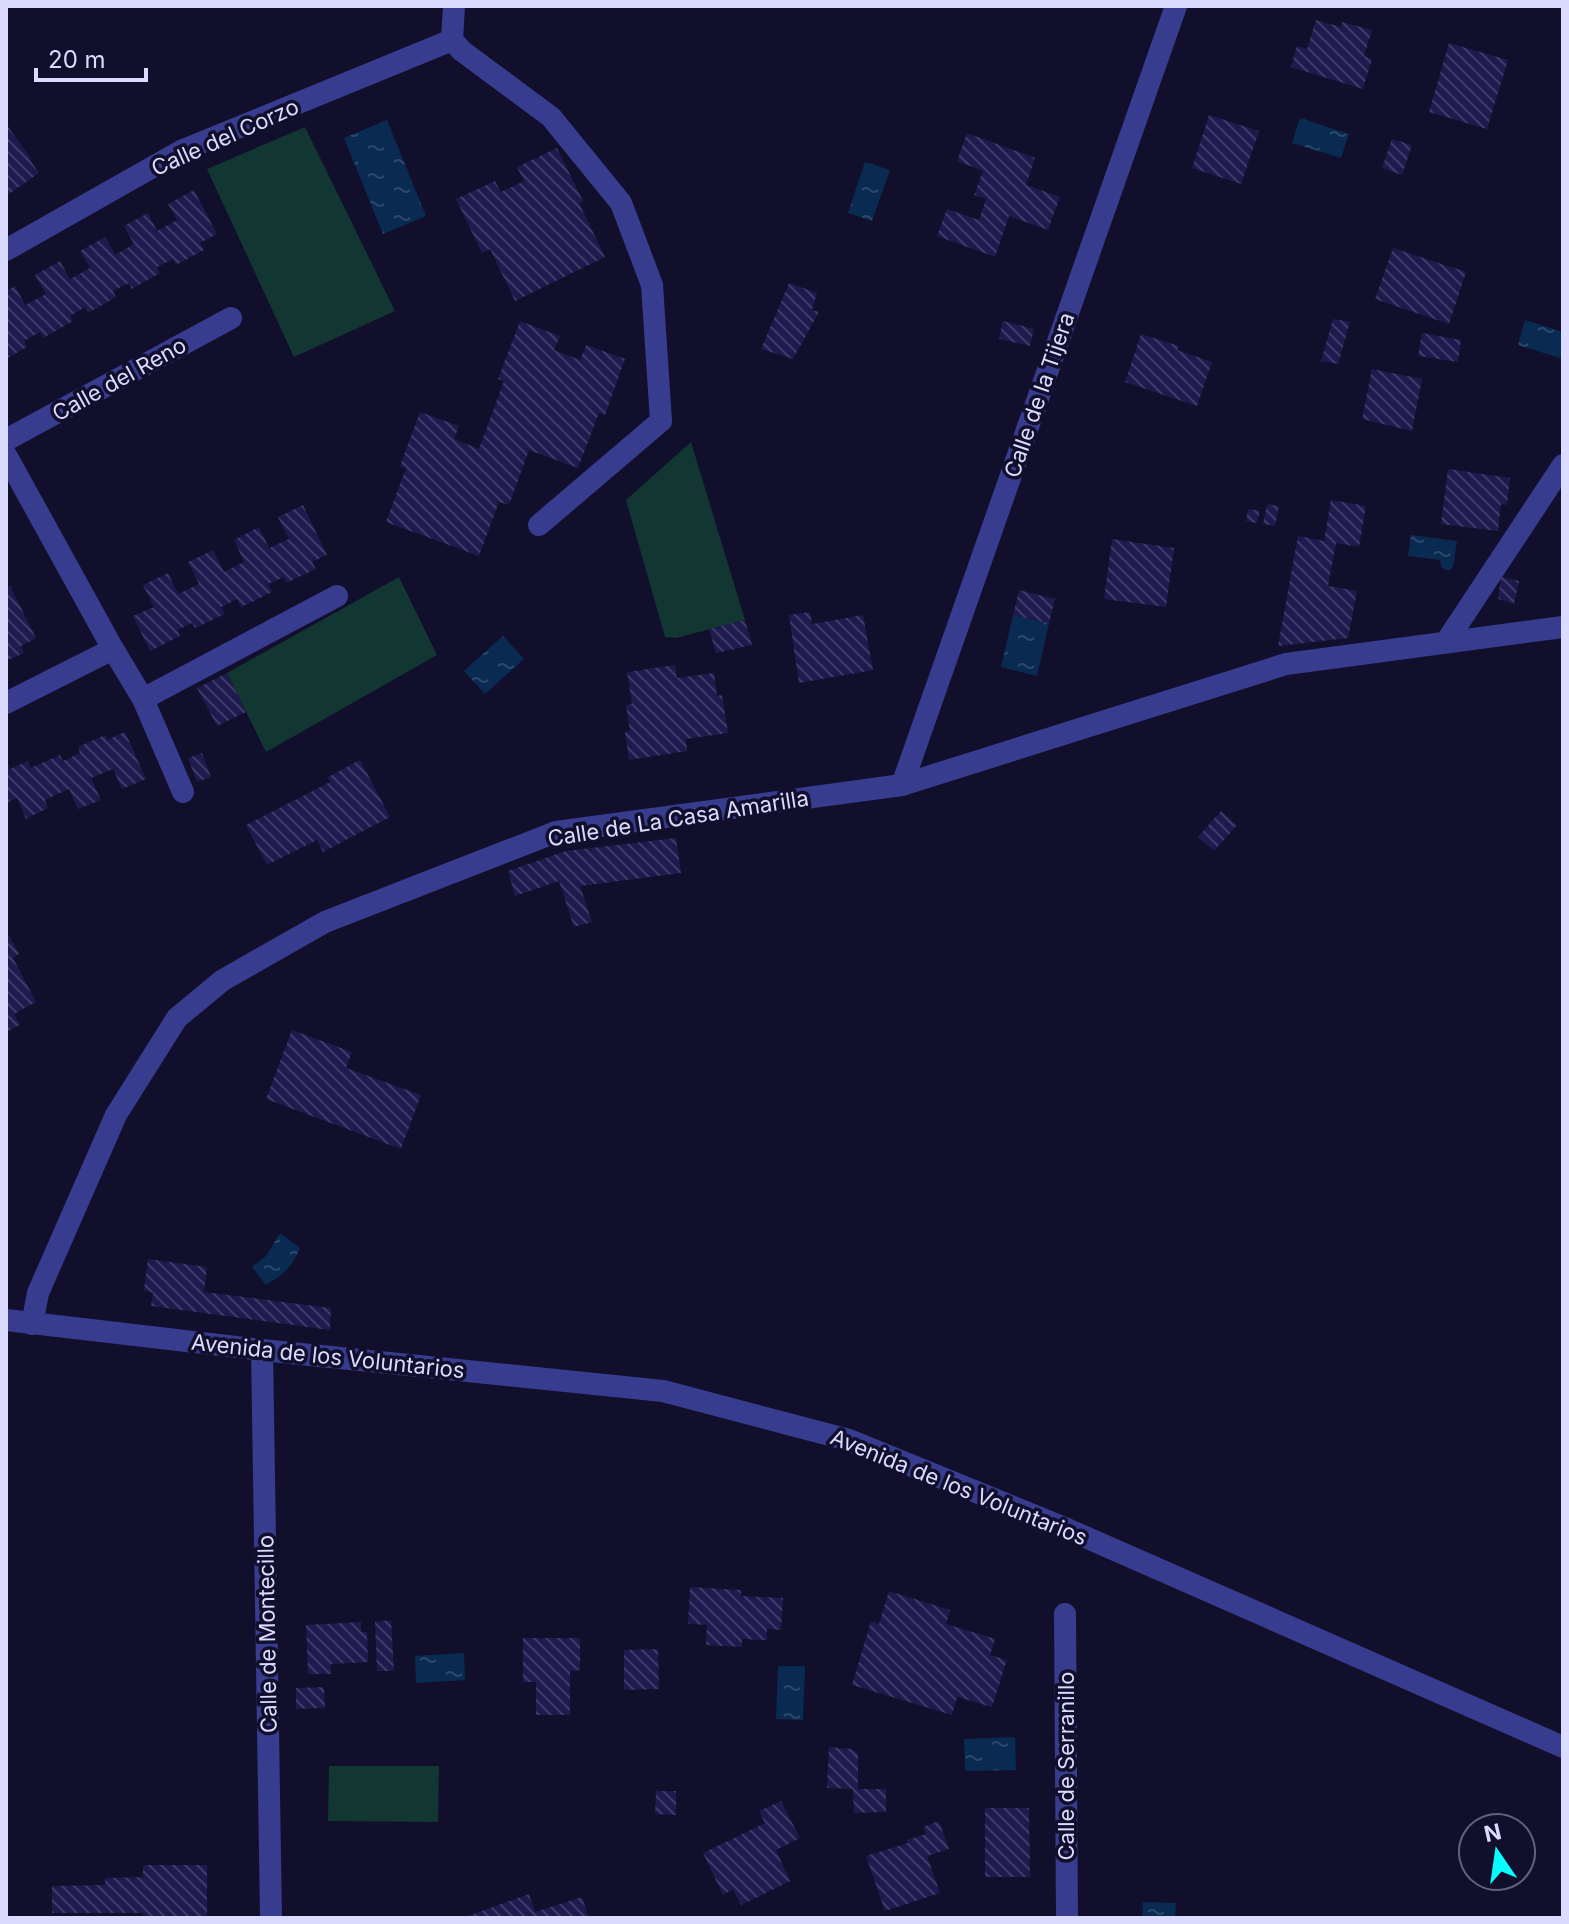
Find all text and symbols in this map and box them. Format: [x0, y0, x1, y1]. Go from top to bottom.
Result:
scale bar [36, 32, 146, 82]
text: 20 m [48, 45, 106, 74]
street label: Calle del Corzo [147, 93, 303, 181]
street label: Calle de la Tijera [999, 309, 1079, 481]
street label: Calle del Reno [48, 332, 190, 426]
street label: Calle de La Casa Amarilla [546, 785, 810, 851]
street label: Avenida de los Voluntarios [190, 1329, 466, 1383]
street label: Avenida de los Voluntarios [827, 1424, 1091, 1550]
street label: Calle de Montecillo [252, 1535, 282, 1733]
street label: Calle de Serranillo [1053, 1672, 1079, 1860]
north arrow [1457, 1812, 1537, 1892]
text: N [1481, 1818, 1504, 1847]

